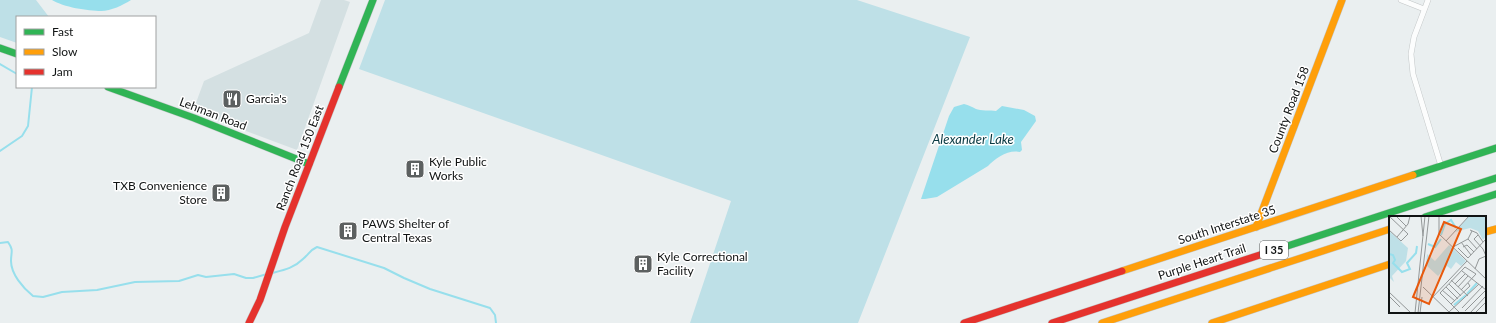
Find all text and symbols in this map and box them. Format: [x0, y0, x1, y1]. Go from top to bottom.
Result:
legend [16, 16, 156, 88]
text: Fast [52, 24, 74, 39]
text: Slow [52, 44, 78, 59]
text: Jam [52, 64, 73, 79]
street label: County Road 158 [1265, 64, 1312, 155]
restaurant icon: Garcia's [221, 88, 243, 110]
place label: Garcia's [246, 91, 287, 106]
street label: Lehman Road [177, 94, 249, 133]
street label: Ranch Road 150 East [273, 102, 327, 213]
water label: Alexander Lake [931, 131, 1014, 147]
place label: Kyle Public Works [429, 154, 487, 183]
building icon: Kyle Public Works [404, 158, 426, 180]
place label: TXB Convenience Store [113, 178, 207, 207]
building icon: TXB Convenience Store [210, 182, 232, 204]
street label: South Interstate 35 [1176, 202, 1278, 247]
place label: PAWS Shelter of Central Texas [362, 216, 450, 245]
inset map [1389, 216, 1486, 313]
building icon: PAWS Shelter of Central Texas [337, 220, 359, 242]
street label: Purple Heart Trail [1156, 240, 1248, 283]
road number: I 35 [1260, 241, 1288, 259]
place label: Kyle Correctional Facility [657, 249, 748, 278]
building icon: Kyle Correctional Facility [632, 253, 654, 275]

